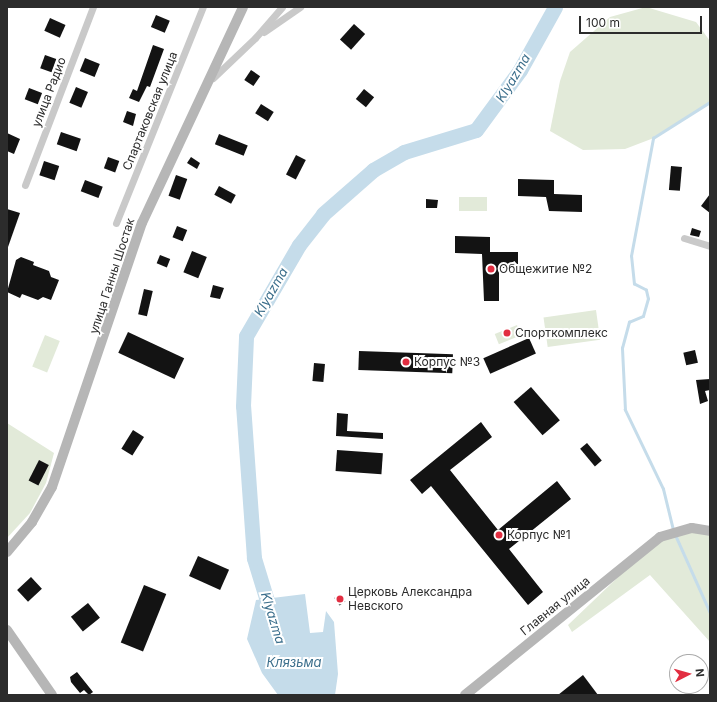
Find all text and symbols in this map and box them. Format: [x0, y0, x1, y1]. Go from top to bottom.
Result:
scale bar [581, 8, 704, 34]
text: 100 m [586, 15, 620, 30]
street label: Спартаковская улица [120, 50, 180, 172]
water label: Klyazma [493, 51, 533, 105]
street label: улица Радио [29, 55, 69, 129]
street label: улица Ганны Шостак [86, 216, 138, 336]
place label: Общежитие №2 [499, 262, 592, 276]
marker: Общежитие №2 [486, 264, 496, 274]
water label: Klyazma [251, 265, 291, 319]
place label: Спорткомплекс [515, 326, 608, 340]
marker: Спорткомплекс [502, 328, 512, 338]
place label: Корпус №3 [414, 355, 480, 369]
marker: Корпус №3 [401, 357, 411, 367]
place label: Корпус №1 [507, 528, 571, 542]
marker: Корпус №1 [494, 530, 504, 540]
street label: Главная улица [517, 574, 593, 638]
place label: Церковь Александра Невского [348, 585, 472, 613]
water label: Klyazma [258, 590, 288, 646]
marker: Церковь Александра Невского [335, 594, 345, 604]
water label: Клязьма [266, 654, 322, 670]
north arrow [669, 654, 709, 694]
text: N [693, 668, 707, 678]

